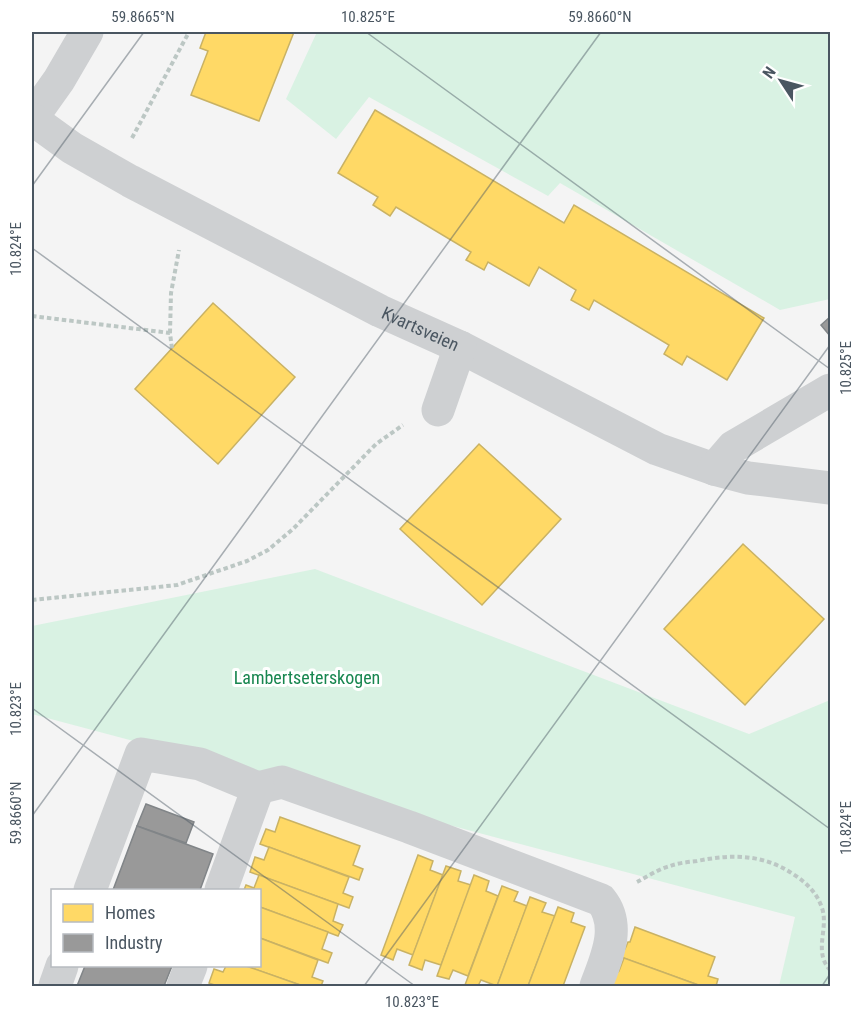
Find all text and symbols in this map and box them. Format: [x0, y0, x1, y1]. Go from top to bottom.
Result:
text: 59.8665°N [111, 8, 175, 26]
text: 10.825°E [341, 8, 395, 26]
text: 59.8660°N [568, 8, 632, 26]
north arrow [751, 51, 811, 111]
text: N [759, 63, 780, 82]
text: 10.824°E [7, 222, 25, 276]
street label: Kvartsveien [378, 302, 462, 355]
text: 10.825°E [837, 341, 855, 395]
park label: Lambertseterskogen [234, 667, 380, 688]
text: 10.823°E [7, 682, 25, 736]
text: 59.8660°N [7, 781, 25, 845]
text: 10.824°E [837, 801, 855, 855]
legend [51, 889, 261, 967]
text: Homes [105, 902, 155, 923]
text: Industry [105, 932, 163, 953]
text: 10.823°E [385, 993, 439, 1011]

